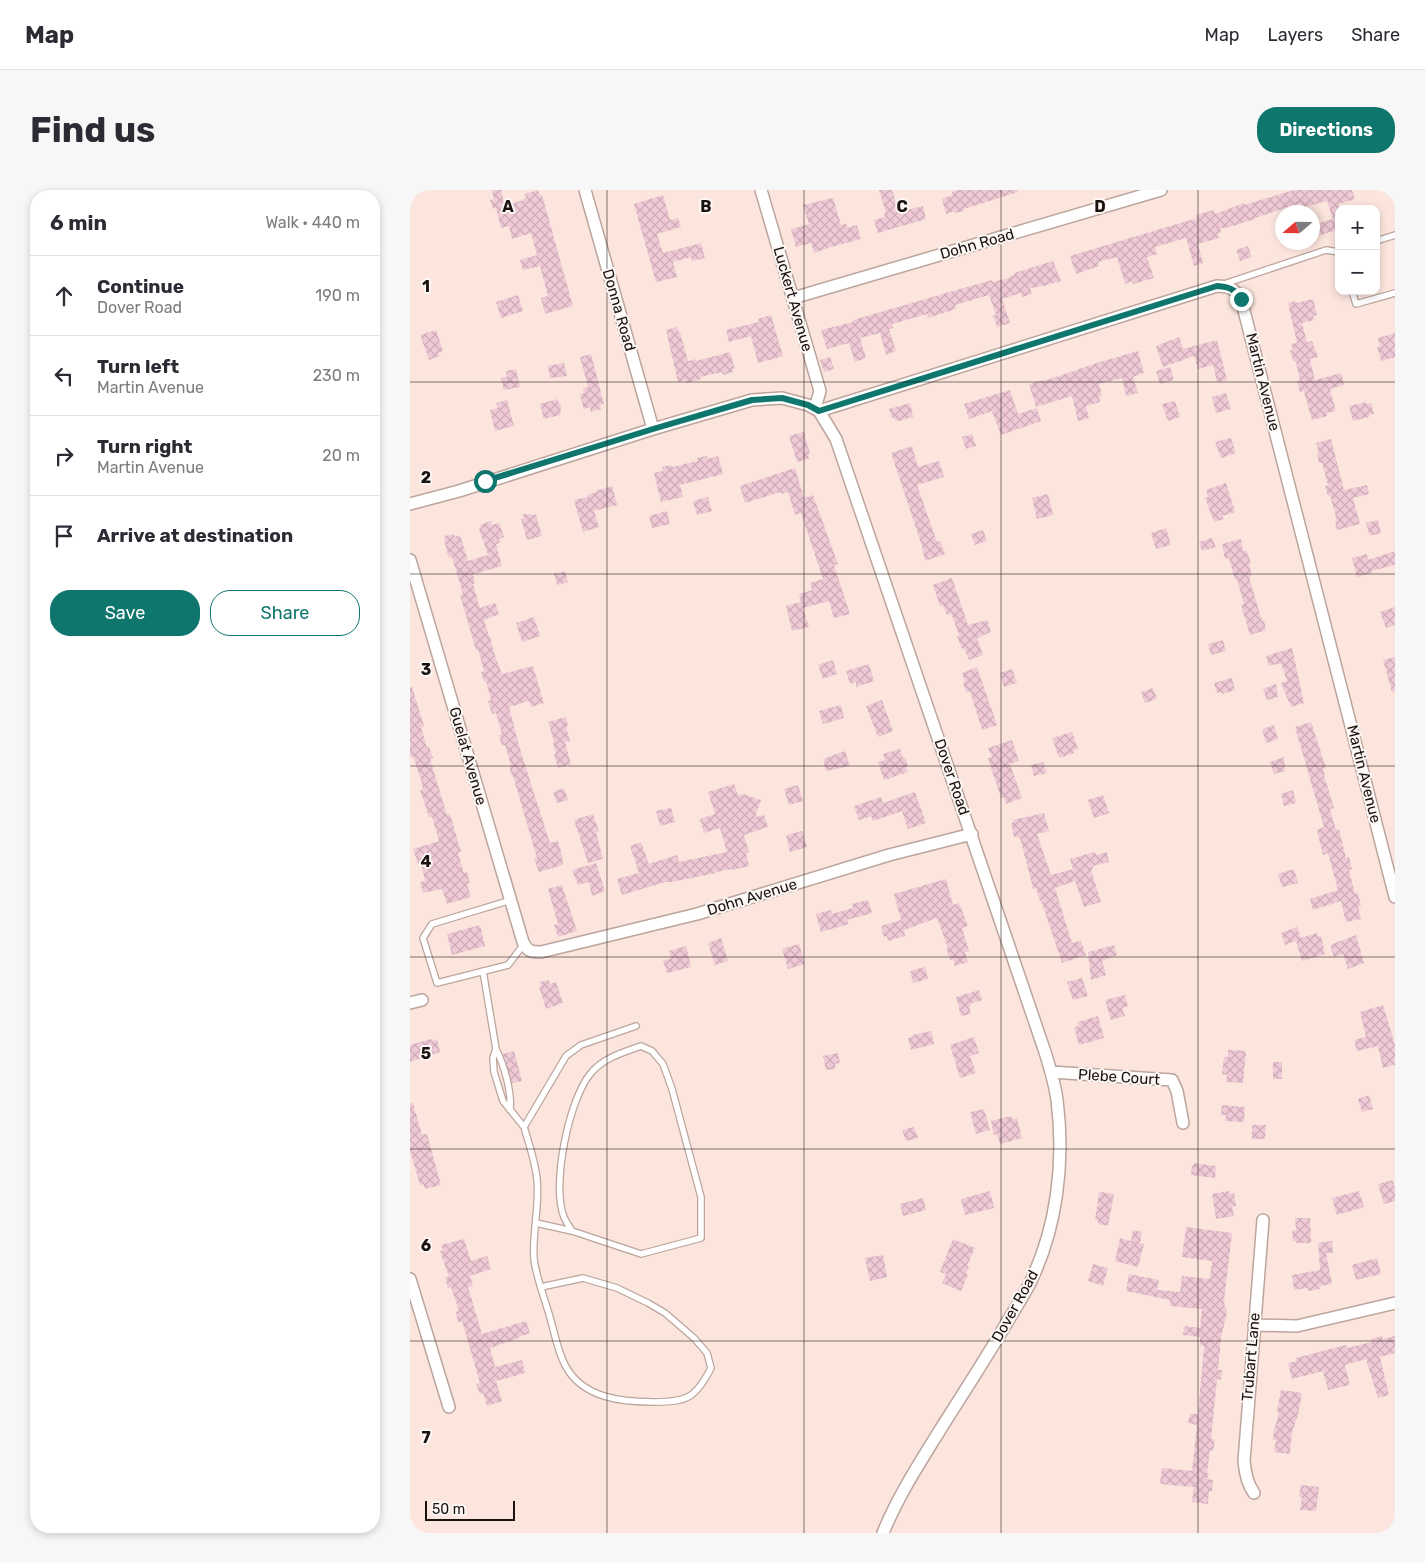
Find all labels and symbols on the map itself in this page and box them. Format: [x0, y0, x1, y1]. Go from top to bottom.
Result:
text: A [502, 197, 514, 216]
text: B [700, 197, 712, 216]
text: C [896, 197, 908, 216]
text: D [1094, 197, 1106, 216]
north arrow [1275, 205, 1320, 250]
street label: Dohn Road [938, 225, 1016, 263]
street label: Luckert Avenue [769, 244, 817, 354]
street label: Donna Road [599, 267, 639, 353]
text: 1 [422, 277, 430, 296]
route end [1230, 288, 1253, 311]
street label: Martin Avenue [1242, 331, 1284, 433]
text: 2 [421, 468, 431, 487]
route start [474, 470, 497, 493]
text: 3 [421, 660, 431, 679]
street label: Guelat Avenue [445, 705, 491, 807]
street label: Martin Avenue [1343, 723, 1385, 825]
street label: Dover Road [931, 736, 973, 818]
text: 4 [421, 852, 432, 871]
street label: Dohn Avenue [705, 875, 799, 919]
text: 5 [421, 1044, 431, 1063]
street label: Plebe Court [1078, 1065, 1161, 1089]
text: 6 [421, 1236, 431, 1255]
street label: Dover Road [988, 1267, 1042, 1345]
street label: Trubart Lane [1238, 1312, 1264, 1402]
text: 7 [421, 1428, 431, 1447]
scale bar [425, 1498, 515, 1521]

